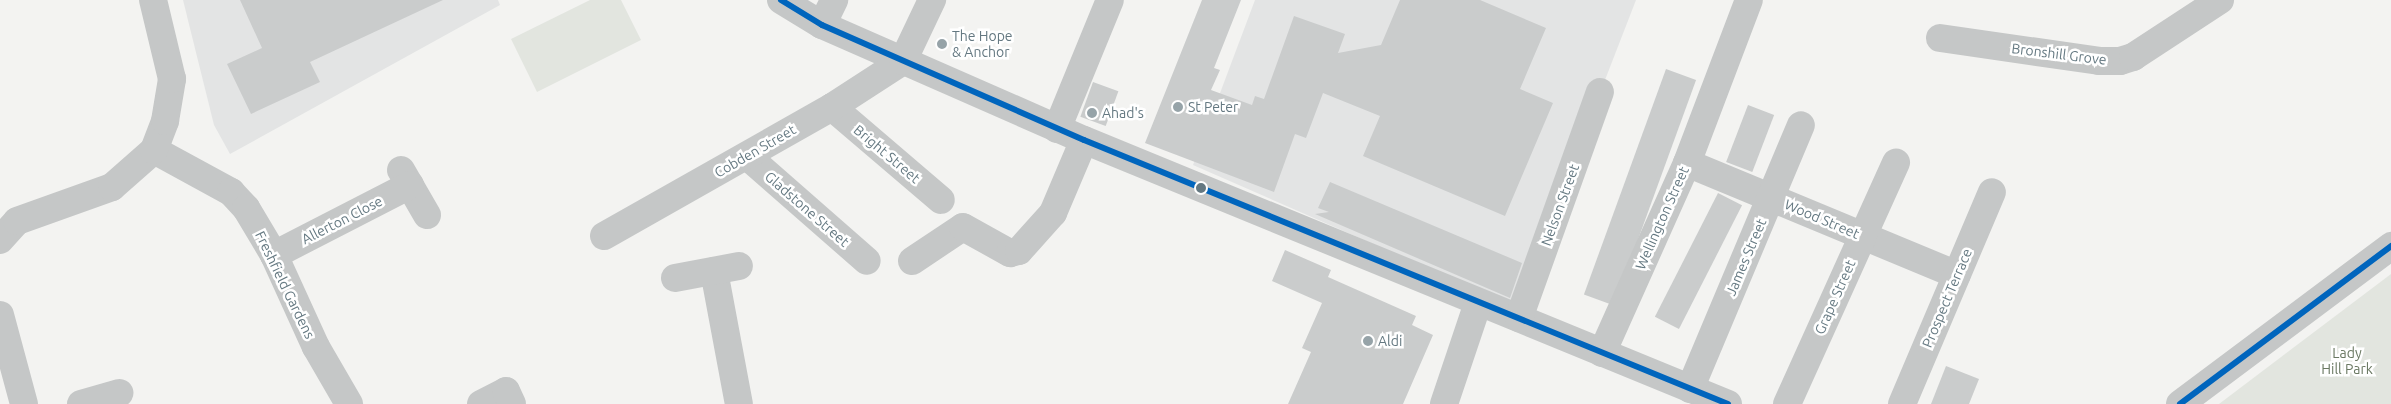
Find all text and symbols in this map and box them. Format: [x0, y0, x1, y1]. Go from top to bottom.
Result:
place label: The Hope & Anchor [952, 28, 1013, 60]
marker: The Hope & Anchor [936, 38, 948, 50]
street label: Bronshill Grove [2011, 40, 2107, 68]
place label: St Peter [1188, 99, 1238, 115]
marker: St Peter [1172, 101, 1184, 113]
place label: Ahad's [1102, 105, 1144, 121]
marker: Ahad's [1086, 107, 1098, 119]
street label: Cobden Street [711, 121, 799, 181]
street label: Bright Street [850, 121, 924, 187]
street label: Nelson Street [1537, 162, 1583, 248]
street label: Wellington Street [1632, 164, 1692, 272]
street label: Gladstone Street [761, 168, 853, 250]
unlabelled marker [1196, 183, 1206, 193]
street label: Allerton Close [299, 192, 385, 248]
street label: Wood Street [1782, 196, 1862, 242]
street label: James Street [1722, 216, 1770, 298]
street label: Freshfield Gardens [252, 229, 318, 341]
street label: Prospect Terrace [1919, 246, 1975, 350]
street label: Grape Street [1811, 257, 1859, 337]
place label: Aldi [1378, 333, 1402, 349]
marker: Aldi [1362, 335, 1374, 347]
park label: Lady Hill Park [2321, 345, 2373, 378]

